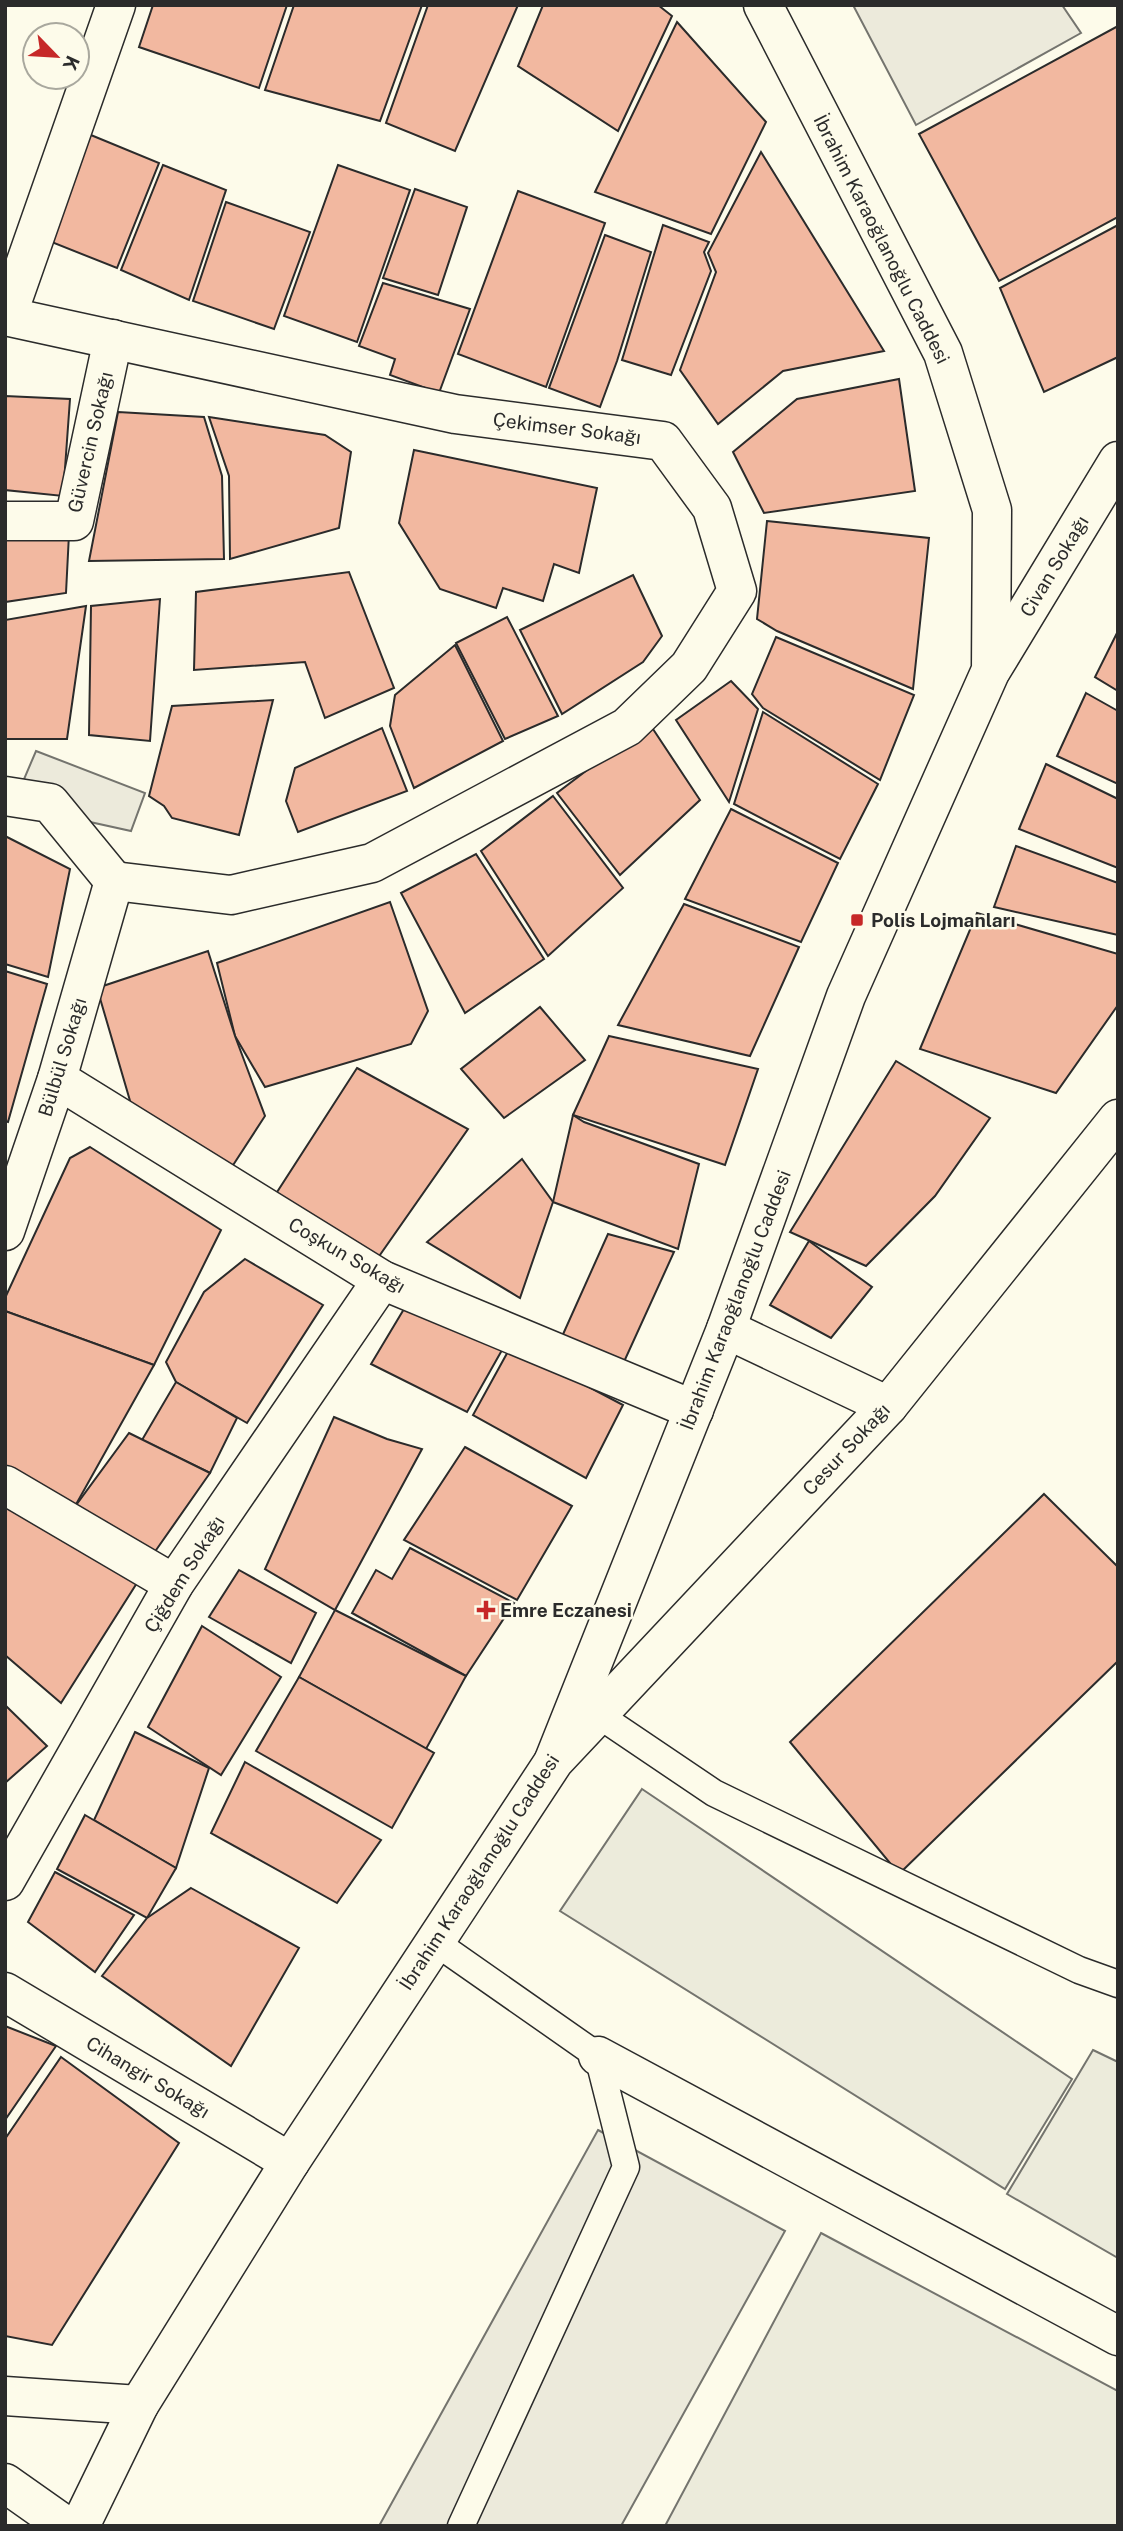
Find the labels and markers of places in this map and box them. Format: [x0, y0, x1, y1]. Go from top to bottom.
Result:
place label: Polis Lojmanları [871, 909, 1015, 931]
marker: Polis Lojmanları [849, 912, 865, 928]
place label: Emre Eczanesi [500, 1599, 632, 1621]
marker: Emre Eczanesi [478, 1602, 494, 1618]

